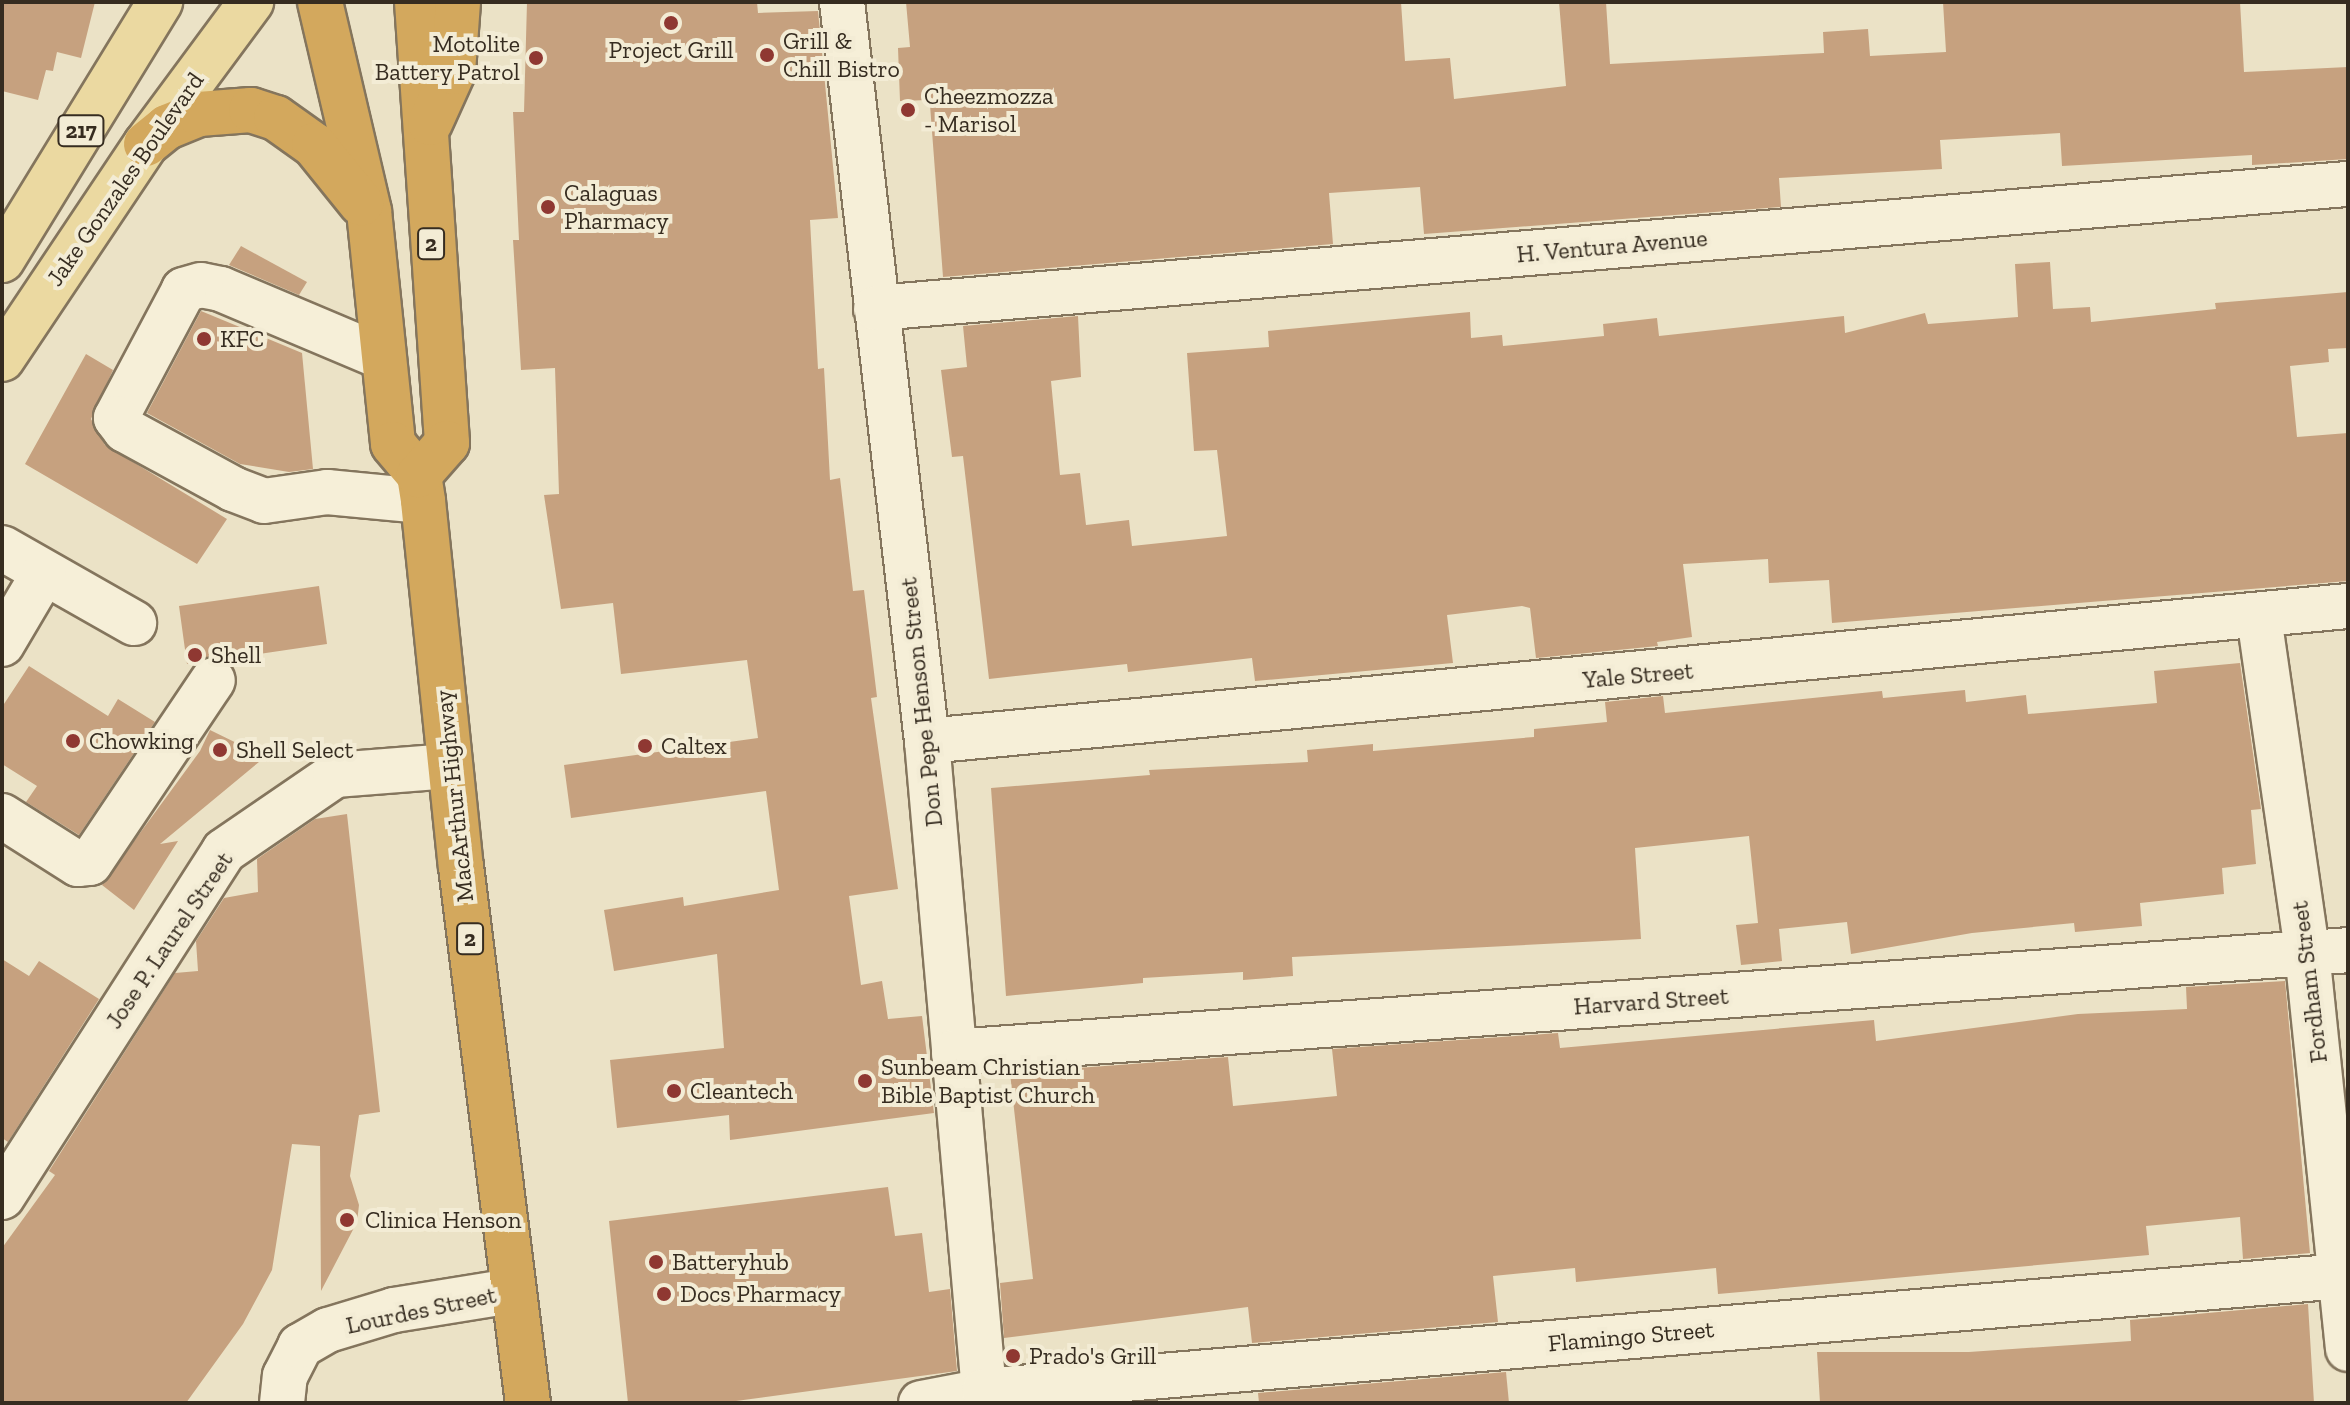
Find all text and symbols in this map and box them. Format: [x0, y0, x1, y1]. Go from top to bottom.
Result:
marker: Project Grill [662, 14, 680, 32]
place label: Grill & Chill Bistro [783, 27, 900, 83]
place label: Motolite Battery Patrol [374, 30, 520, 86]
place label: Project Grill [608, 36, 734, 64]
marker: Grill & Chill Bistro [758, 46, 776, 64]
marker: Motolite Battery Patrol [527, 49, 545, 67]
street label: Jake Gonzales Boulevard [40, 67, 210, 291]
place label: Cheezmozza - Marisol [924, 82, 1054, 138]
marker: Cheezmozza - Marisol [899, 101, 917, 119]
road number: 217 [57, 113, 105, 149]
place label: Calaguas Pharmacy [564, 179, 669, 235]
marker: Calaguas Pharmacy [539, 198, 557, 216]
street label: H. Ventura Avenue [1515, 223, 1709, 269]
road number: 2 [417, 226, 445, 262]
place label: KFC [220, 325, 264, 353]
marker: KFC [195, 330, 213, 348]
street label: Don Pepe Henson Street [894, 576, 948, 828]
place label: Shell [211, 641, 261, 669]
marker: Shell [186, 646, 204, 664]
street label: Yale Street [1581, 656, 1695, 694]
street label: MacArthur Highway [429, 689, 479, 903]
place label: Chowking [89, 727, 194, 755]
marker: Chowking [64, 732, 82, 750]
place label: Caltex [661, 732, 727, 760]
place label: Shell Select [236, 736, 353, 764]
marker: Caltex [636, 737, 654, 755]
marker: Shell Select [211, 741, 229, 759]
street label: Jose P. Laurel Street [99, 846, 239, 1034]
street label: Fordham Street [2285, 899, 2333, 1065]
road number: 2 [456, 921, 484, 957]
street label: Harvard Street [1573, 981, 1729, 1021]
place label: Sunbeam Christian Bible Baptist Church [881, 1053, 1095, 1109]
marker: Sunbeam Christian Bible Baptist Church [856, 1072, 874, 1090]
place label: Cleantech [690, 1077, 793, 1105]
marker: Cleantech [665, 1082, 683, 1100]
place label: Clinica Henson [365, 1206, 521, 1234]
marker: Clinica Henson [336, 1209, 358, 1231]
place label: Batteryhub [672, 1248, 789, 1276]
marker: Batteryhub [647, 1253, 665, 1271]
street label: Lourdes Street [343, 1280, 499, 1340]
place label: Docs Pharmacy [680, 1280, 841, 1308]
marker: Docs Pharmacy [655, 1285, 673, 1303]
street label: Flamingo Street [1547, 1314, 1715, 1358]
place label: Prado's Grill [1029, 1342, 1156, 1370]
marker: Prado's Grill [1004, 1347, 1022, 1365]

